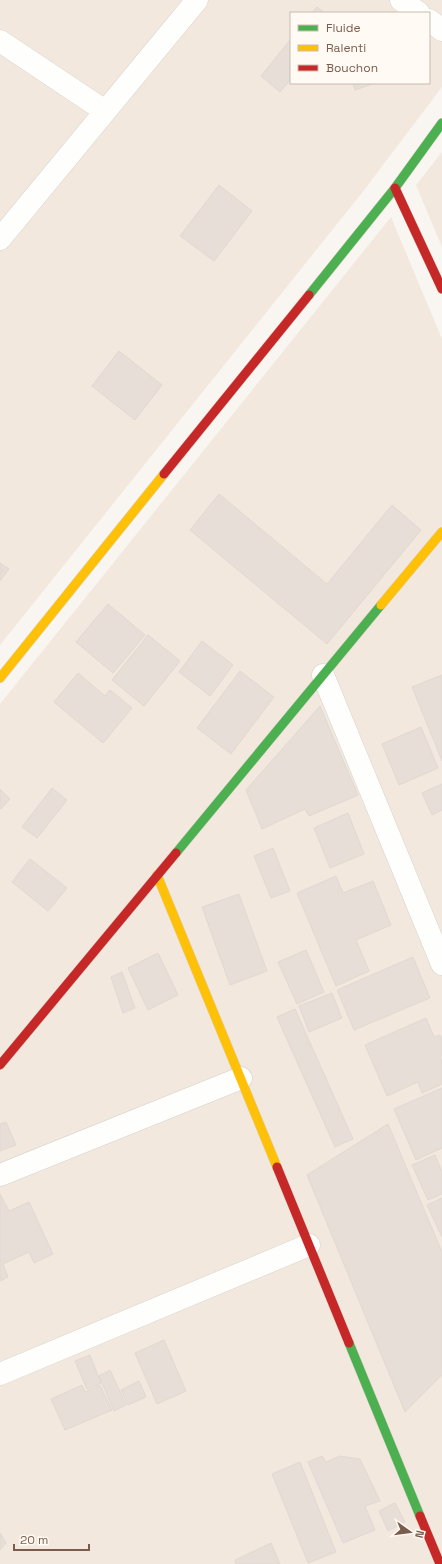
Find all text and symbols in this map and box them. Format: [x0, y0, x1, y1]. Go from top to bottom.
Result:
legend [290, 12, 430, 84]
text: Fluide [326, 20, 361, 36]
text: Ralenti [326, 40, 366, 56]
text: Bouchon [326, 60, 378, 76]
north arrow [390, 1512, 430, 1552]
scale bar [14, 1526, 89, 1552]
text: N [412, 1529, 427, 1540]
text: 20 m [20, 1532, 48, 1548]

